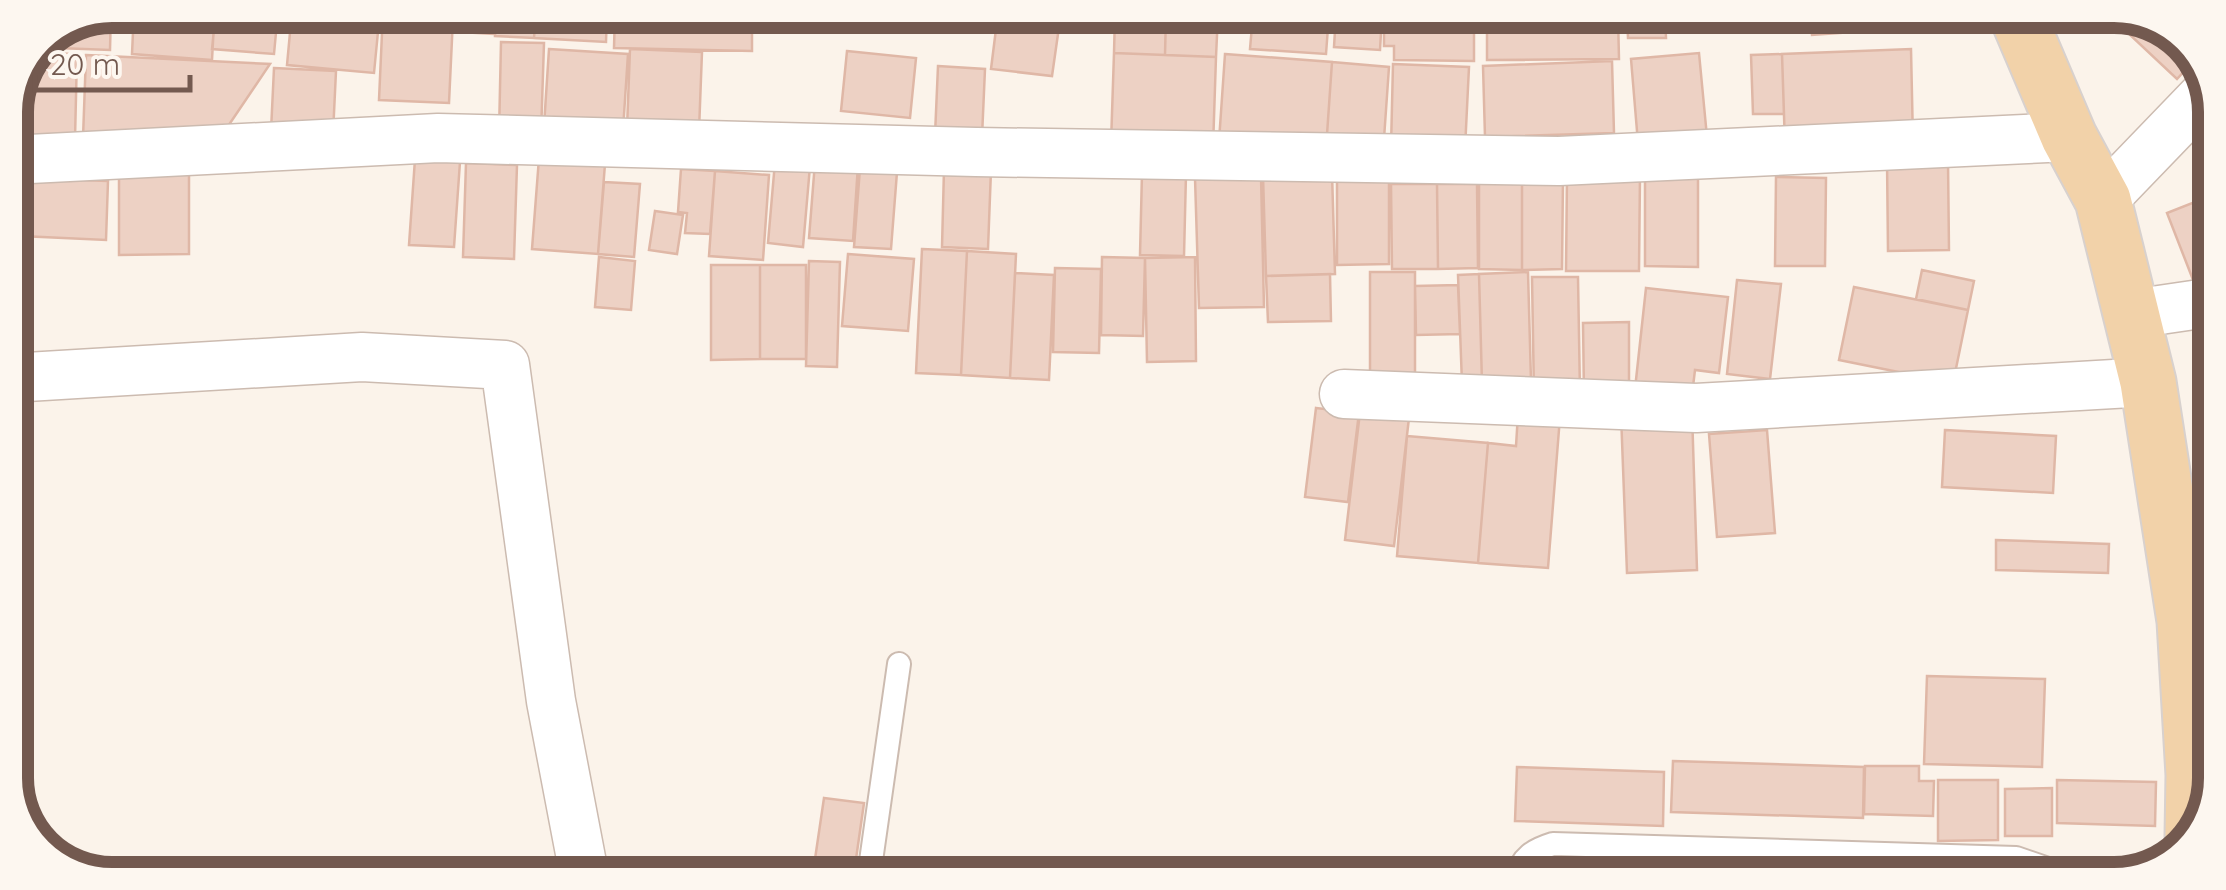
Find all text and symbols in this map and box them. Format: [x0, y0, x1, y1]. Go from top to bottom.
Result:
scale bar [35, 30, 190, 92]
text: 20 m [50, 45, 120, 83]

